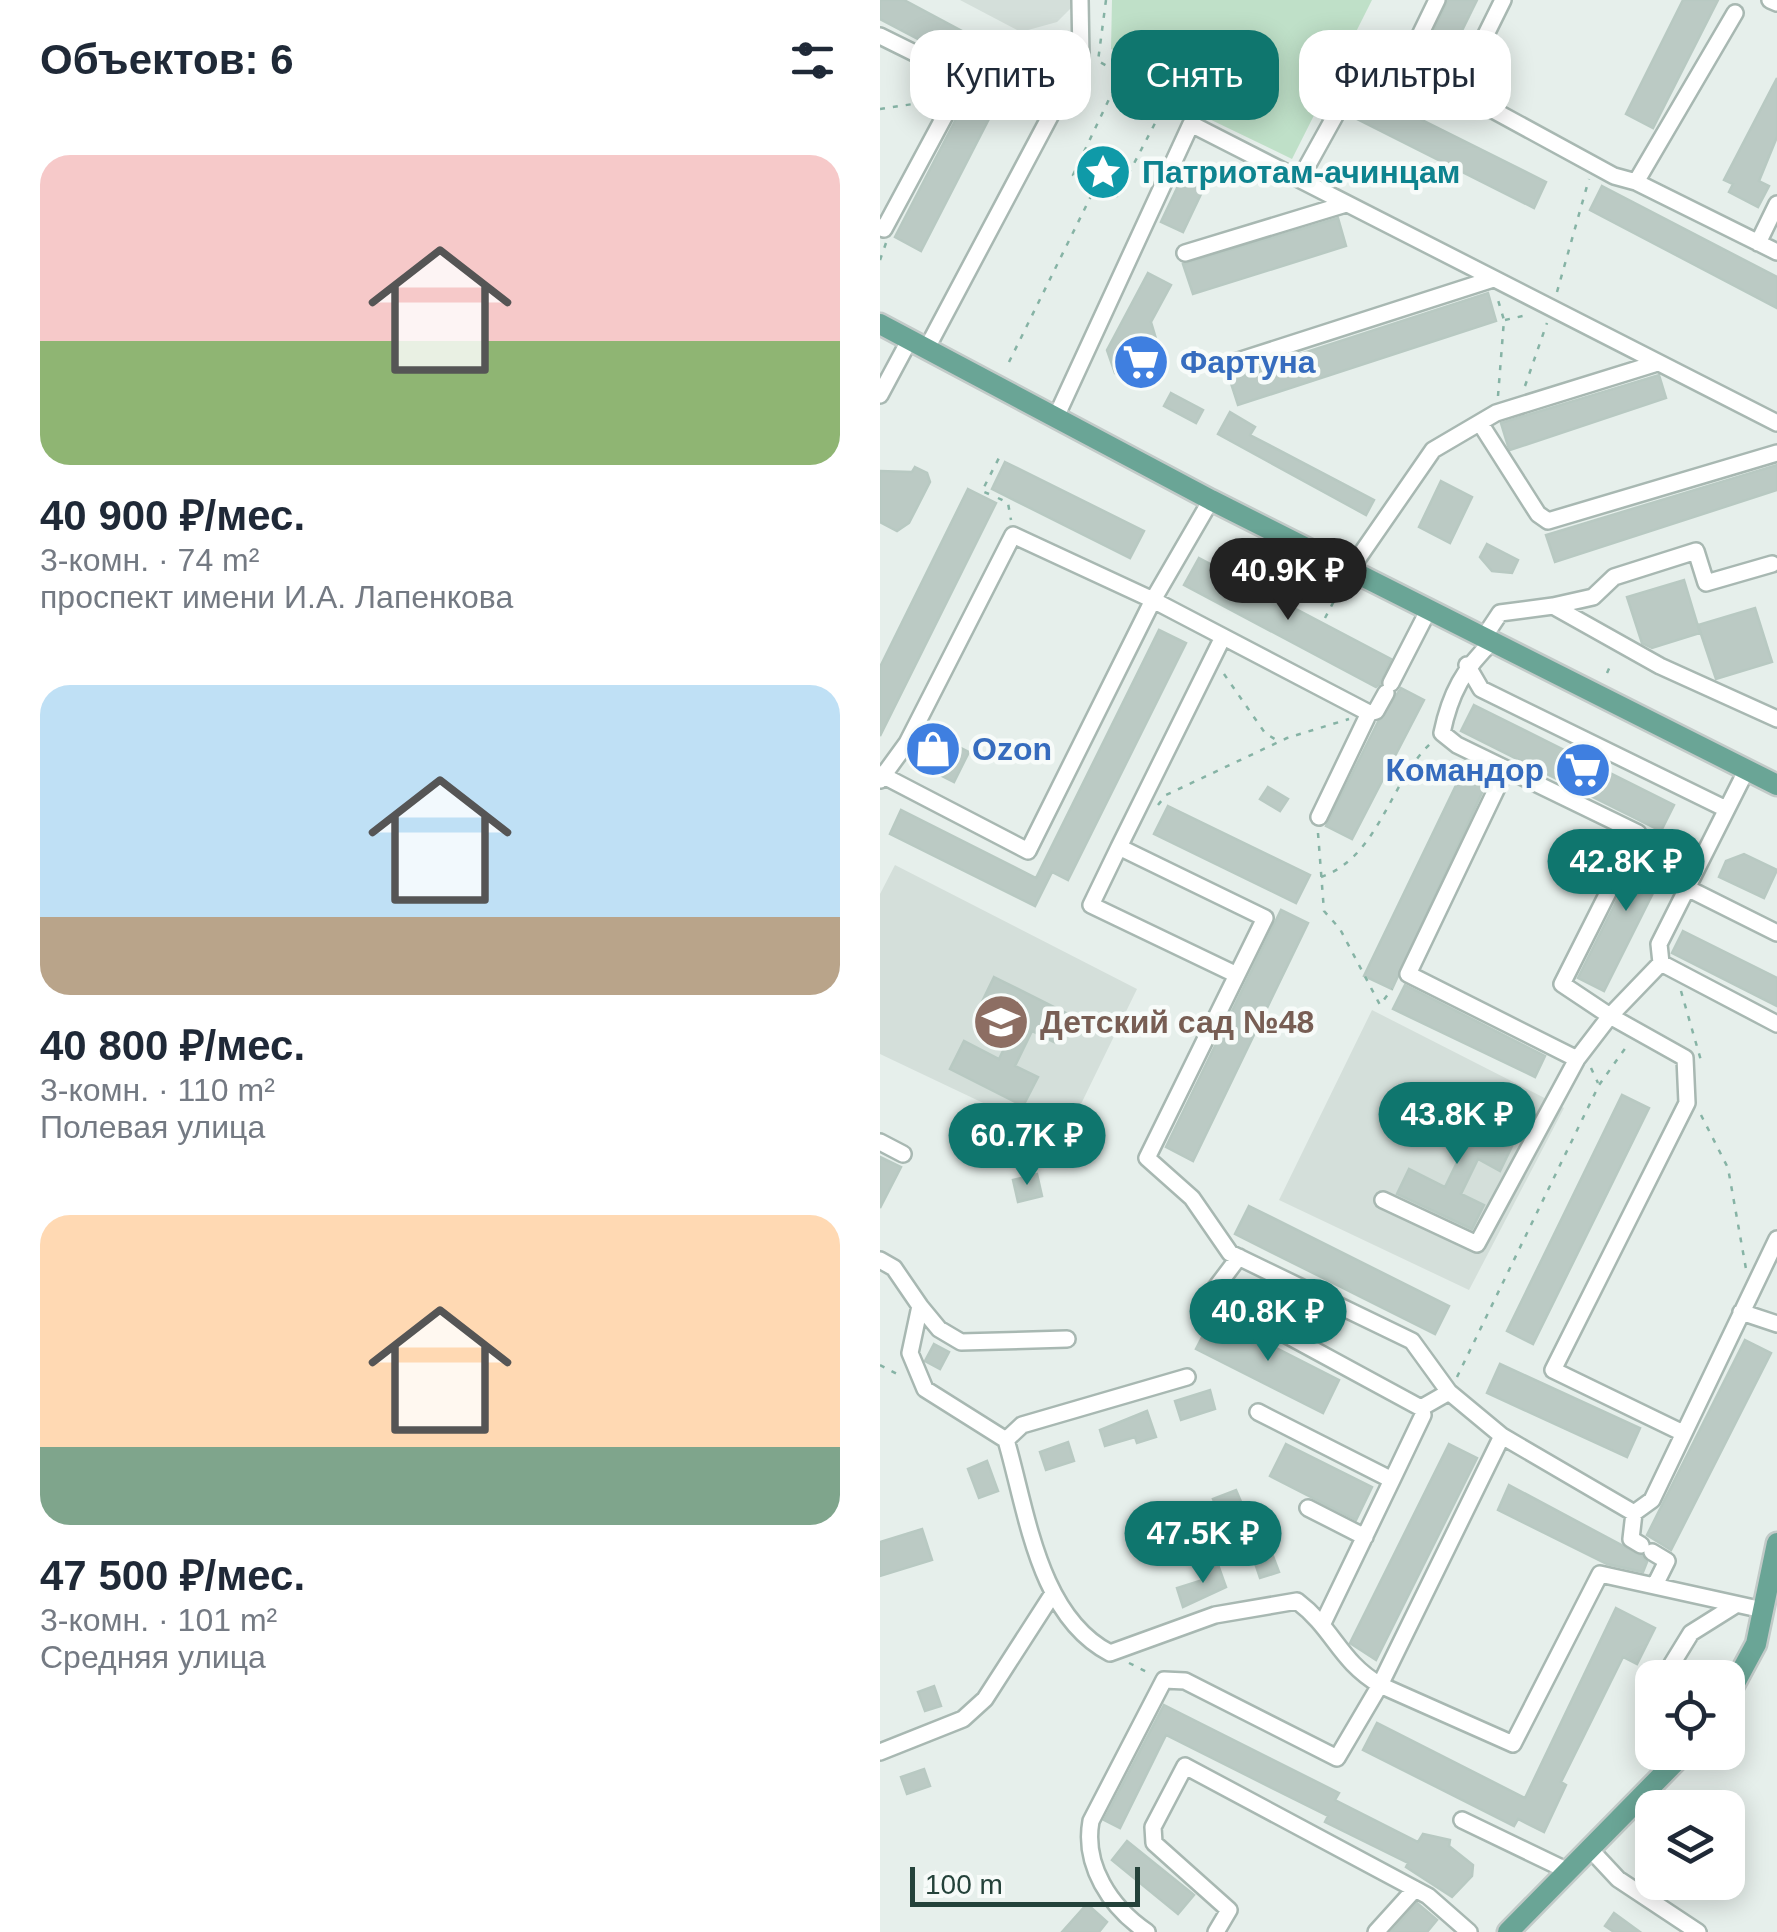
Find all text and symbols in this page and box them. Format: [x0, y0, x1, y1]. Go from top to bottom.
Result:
chip: Купить [910, 30, 1091, 120]
chip: Снять [1111, 30, 1279, 120]
chip: Фильтры [1299, 30, 1511, 120]
icon: filters [785, 33, 840, 88]
text: Объектов: 6 [40, 36, 294, 83]
place icon: Патриотам-ачинцам [1073, 142, 1133, 202]
place label: Патриотам-ачинцам [1142, 154, 1460, 190]
icon: home [350, 220, 530, 400]
supermarket icon: Фартуна [1111, 332, 1171, 392]
place label: Фартуна [1180, 344, 1316, 380]
text: 40 900 ₽/мес. [40, 492, 305, 539]
pin: 40.9K ₽ [1196, 538, 1380, 623]
text: 3-комн. · 74 m² [40, 542, 259, 578]
text: 40.9K ₽ [1232, 552, 1344, 588]
text: проспект имени И.А. Лапенкова [40, 579, 513, 615]
shop icon: Ozon [903, 719, 963, 779]
place label: Ozon [972, 731, 1052, 767]
supermarket icon: Командор [1553, 740, 1613, 800]
icon: home [350, 750, 530, 930]
place label: Командор [1386, 752, 1544, 788]
pin: 42.8K ₽ [1534, 829, 1718, 914]
text: 42.8K ₽ [1570, 843, 1682, 879]
school or university icon: Детский сад №48 [971, 992, 1031, 1052]
place label: Детский сад №48 [1040, 1004, 1314, 1040]
text: 40 800 ₽/мес. [40, 1022, 305, 1069]
text: 3-комн. · 110 m² [40, 1072, 275, 1108]
pin: 43.8K ₽ [1365, 1082, 1549, 1167]
text: 43.8K ₽ [1401, 1096, 1513, 1132]
pin: 60.7K ₽ [935, 1103, 1119, 1188]
text: Полевая улица [40, 1109, 265, 1145]
text: 60.7K ₽ [971, 1117, 1083, 1153]
pin: 40.8K ₽ [1176, 1279, 1360, 1364]
icon: home [350, 1280, 530, 1460]
text: 40.8K ₽ [1212, 1293, 1324, 1329]
pin: 47.5K ₽ [1111, 1501, 1295, 1586]
text: 47.5K ₽ [1147, 1515, 1259, 1551]
text: 47 500 ₽/мес. [40, 1552, 305, 1599]
text: 3-комн. · 101 m² [40, 1602, 277, 1638]
text: Средняя улица [40, 1639, 266, 1675]
map controls [1635, 1660, 1745, 1900]
button: locate [1635, 1660, 1745, 1770]
button: layers [1635, 1790, 1745, 1900]
scale bar [910, 1862, 1140, 1906]
text: 100 m [925, 1869, 1003, 1900]

